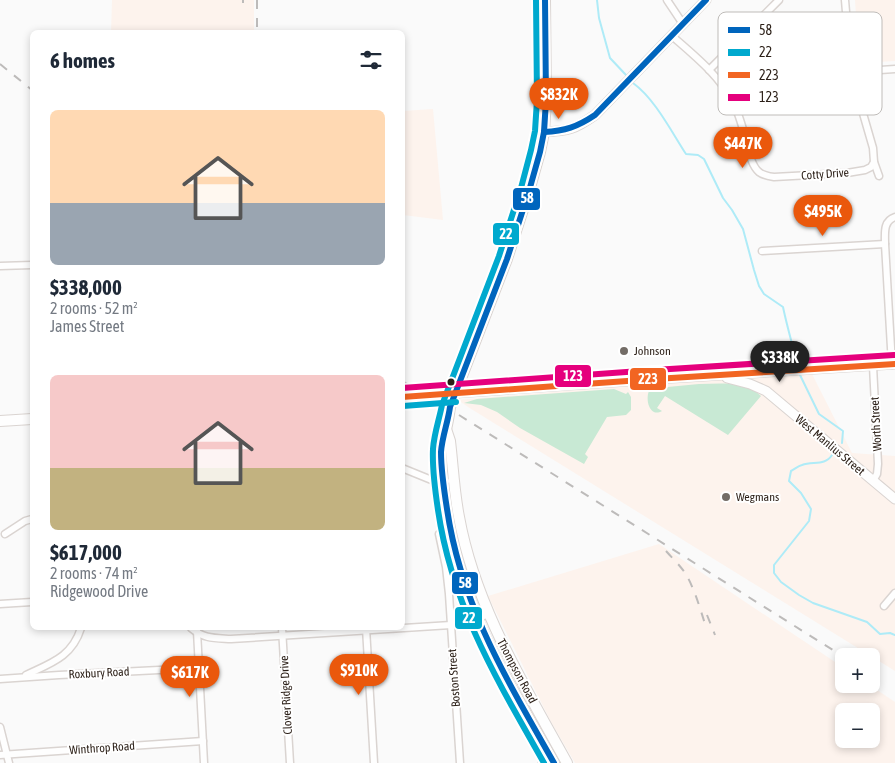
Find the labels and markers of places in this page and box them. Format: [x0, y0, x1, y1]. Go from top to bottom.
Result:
pin: $832K [524, 78, 594, 120]
pin: $447K [708, 126, 778, 169]
pin: $495K [788, 194, 858, 237]
pin: $338K [745, 340, 815, 383]
place label: Johnson [634, 344, 671, 358]
marker: Johnson [618, 345, 630, 357]
unlabelled marker [446, 377, 456, 387]
place label: Wegmans [736, 490, 779, 504]
marker: Wegmans [720, 491, 732, 503]
pin: $910K [324, 654, 394, 696]
pin: $617K [155, 656, 225, 698]

